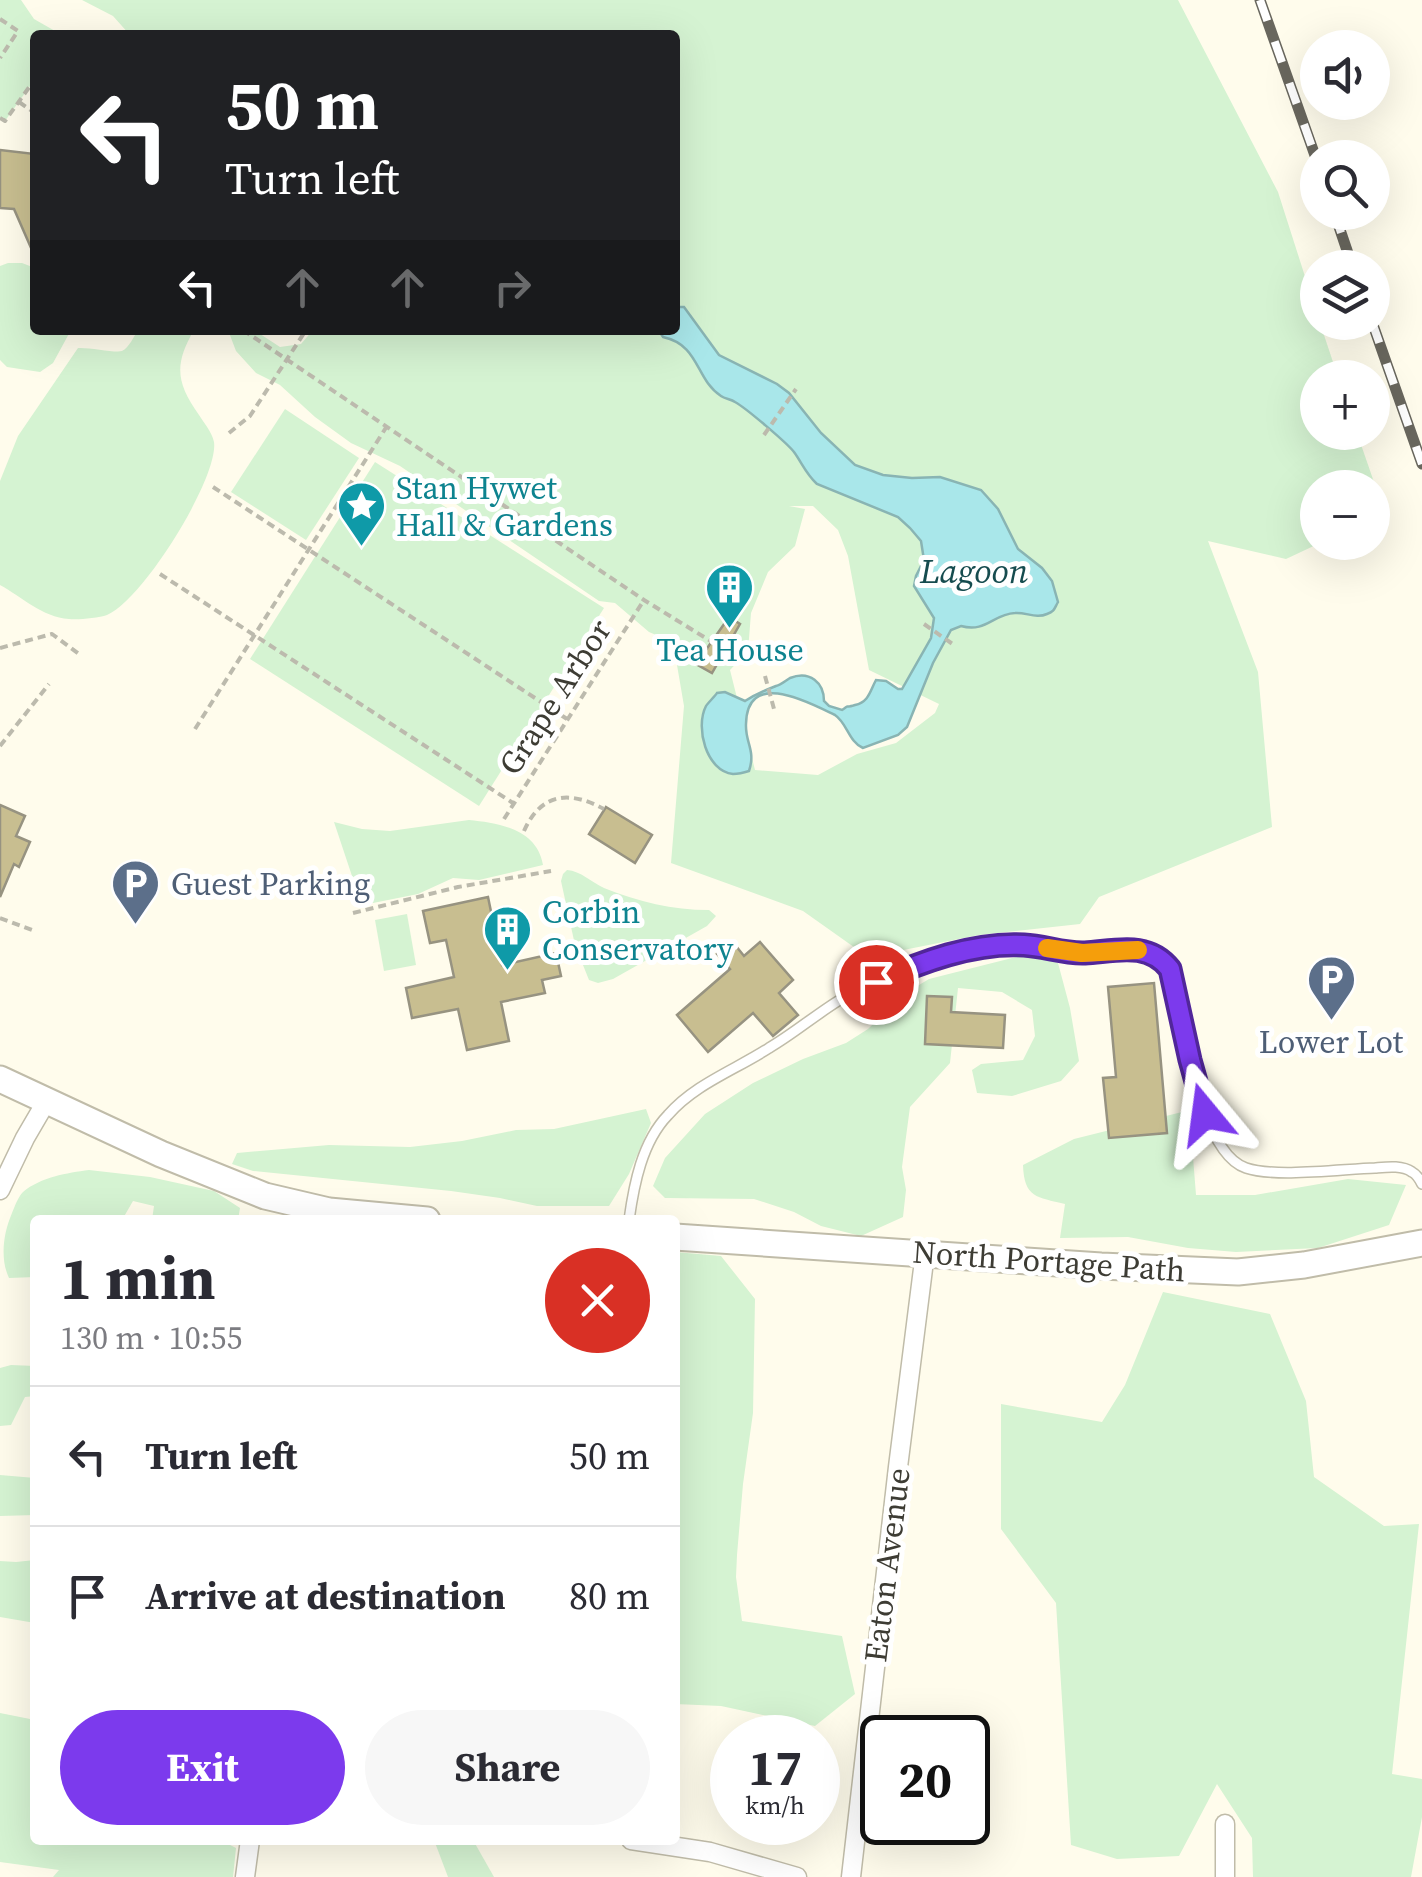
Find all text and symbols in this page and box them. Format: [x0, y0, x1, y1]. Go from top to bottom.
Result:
map controls [1300, 30, 1390, 560]
button: sound [1300, 30, 1390, 120]
text: 50 m [225, 56, 379, 152]
icon: left [60, 70, 190, 200]
button: search [1300, 140, 1390, 230]
text: Turn left [225, 147, 399, 209]
button: layers [1300, 250, 1390, 340]
icon: left [170, 260, 225, 315]
icon: ahead [275, 260, 330, 315]
icon: ahead [380, 260, 435, 315]
icon: right [485, 260, 540, 315]
button: + [1300, 360, 1390, 450]
place label: Stan Hywet Hall & Gardens [396, 466, 613, 547]
button: − [1300, 470, 1390, 560]
place icon: Stan Hywet Hall & Gardens [335, 480, 387, 548]
water label: Lagoon [919, 547, 1029, 595]
building icon: Tea House [704, 562, 756, 630]
street label: Grape Arbor [488, 610, 622, 783]
place label: Tea House [656, 628, 804, 672]
parking icon: Guest Parking [110, 858, 162, 926]
place label: Guest Parking [171, 862, 370, 906]
place label: Corbin Conservatory [542, 890, 734, 971]
building icon: Corbin Conservatory [481, 904, 533, 972]
pin [834, 940, 919, 1025]
parking icon: Lower Lot [1305, 954, 1357, 1022]
icon: arrive [849, 955, 904, 1010]
place label: Lower Lot [1259, 1020, 1404, 1064]
position arrow [1153, 1062, 1257, 1166]
street label: North Portage Path [911, 1230, 1187, 1292]
text: 1 min [60, 1237, 216, 1319]
button: close [545, 1248, 650, 1353]
text: 130 m · 10:55 [60, 1316, 242, 1360]
icon: left [60, 1429, 115, 1484]
text: Turn left [145, 1430, 297, 1482]
text: 50 m [569, 1430, 650, 1482]
street label: Eaton Avenue [853, 1465, 921, 1665]
icon: arrive [60, 1569, 115, 1624]
text: Arrive at destination [145, 1570, 506, 1622]
text: 80 m [569, 1570, 650, 1622]
button: Exit [60, 1710, 345, 1825]
button: Share [365, 1710, 650, 1825]
speed limit sign: 20 [860, 1715, 990, 1845]
text: 17 [748, 1733, 802, 1802]
text: km/h [745, 1788, 805, 1822]

